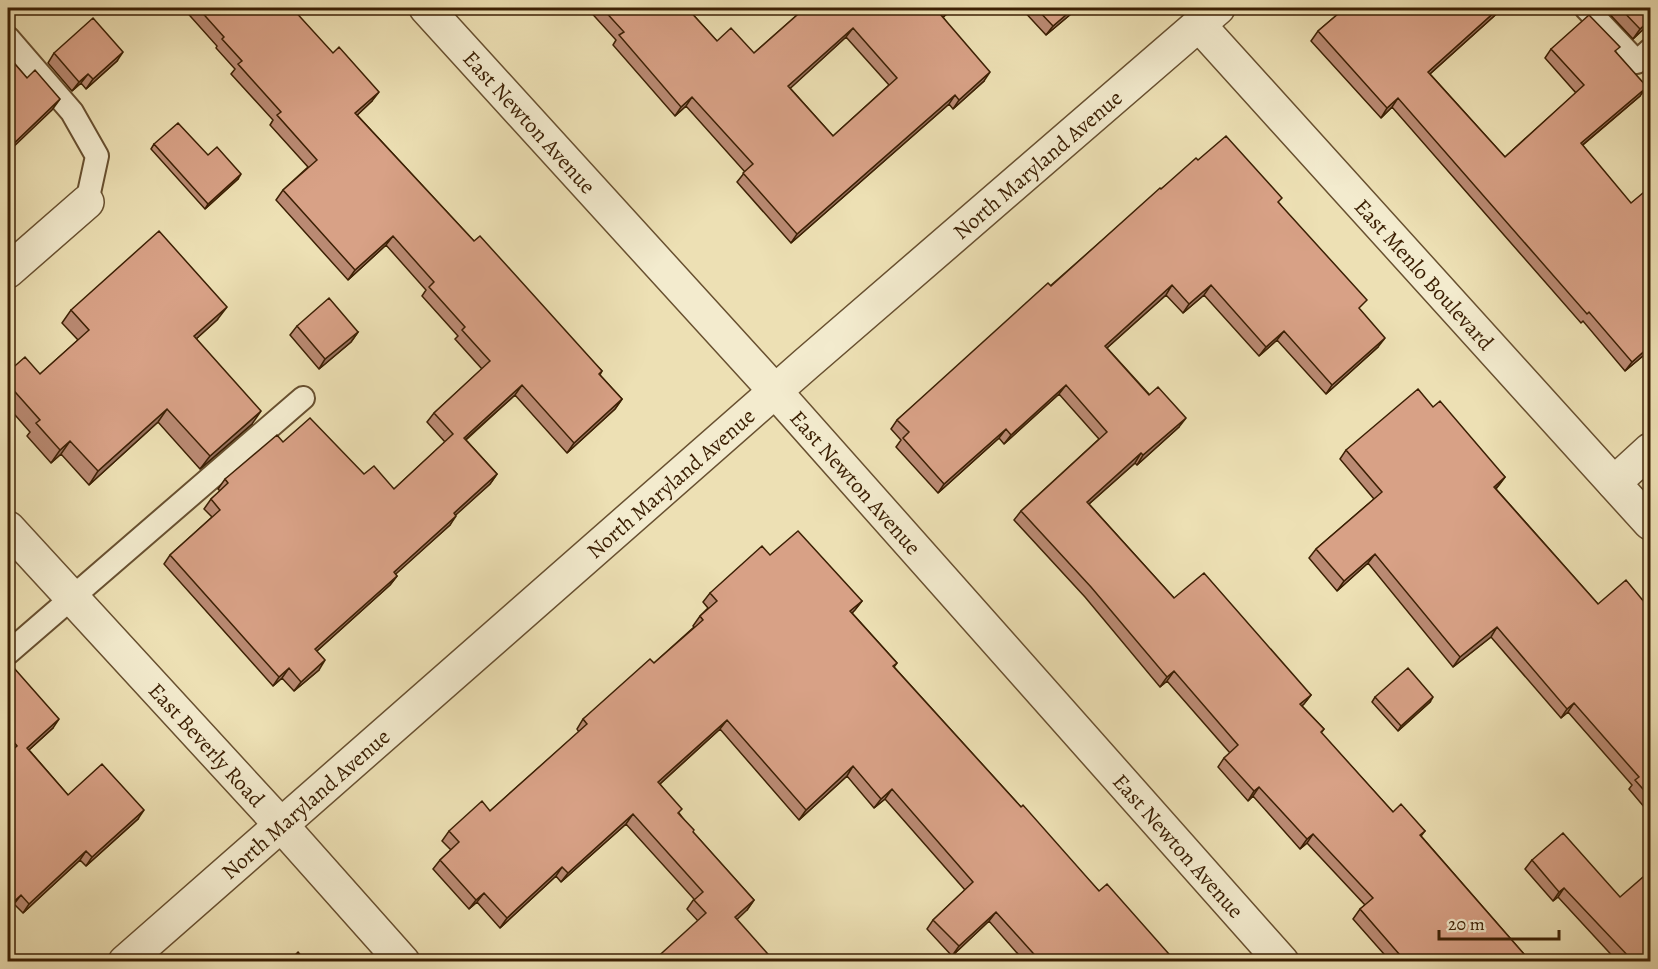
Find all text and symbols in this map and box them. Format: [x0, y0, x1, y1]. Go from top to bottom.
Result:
street label: East Newton Avenue [456, 44, 602, 201]
street label: North Maryland Avenue [947, 83, 1129, 246]
street label: East Menlo Boulevard [1347, 192, 1500, 357]
street label: North Maryland Avenue [581, 402, 762, 566]
street label: East Newton Avenue [783, 404, 928, 562]
street label: East Beverly Road [141, 676, 271, 814]
street label: North Maryland Avenue [215, 722, 397, 887]
street label: East Newton Avenue [1105, 767, 1250, 925]
scale bar [1439, 903, 1559, 941]
text: 20 m [1448, 912, 1485, 936]

